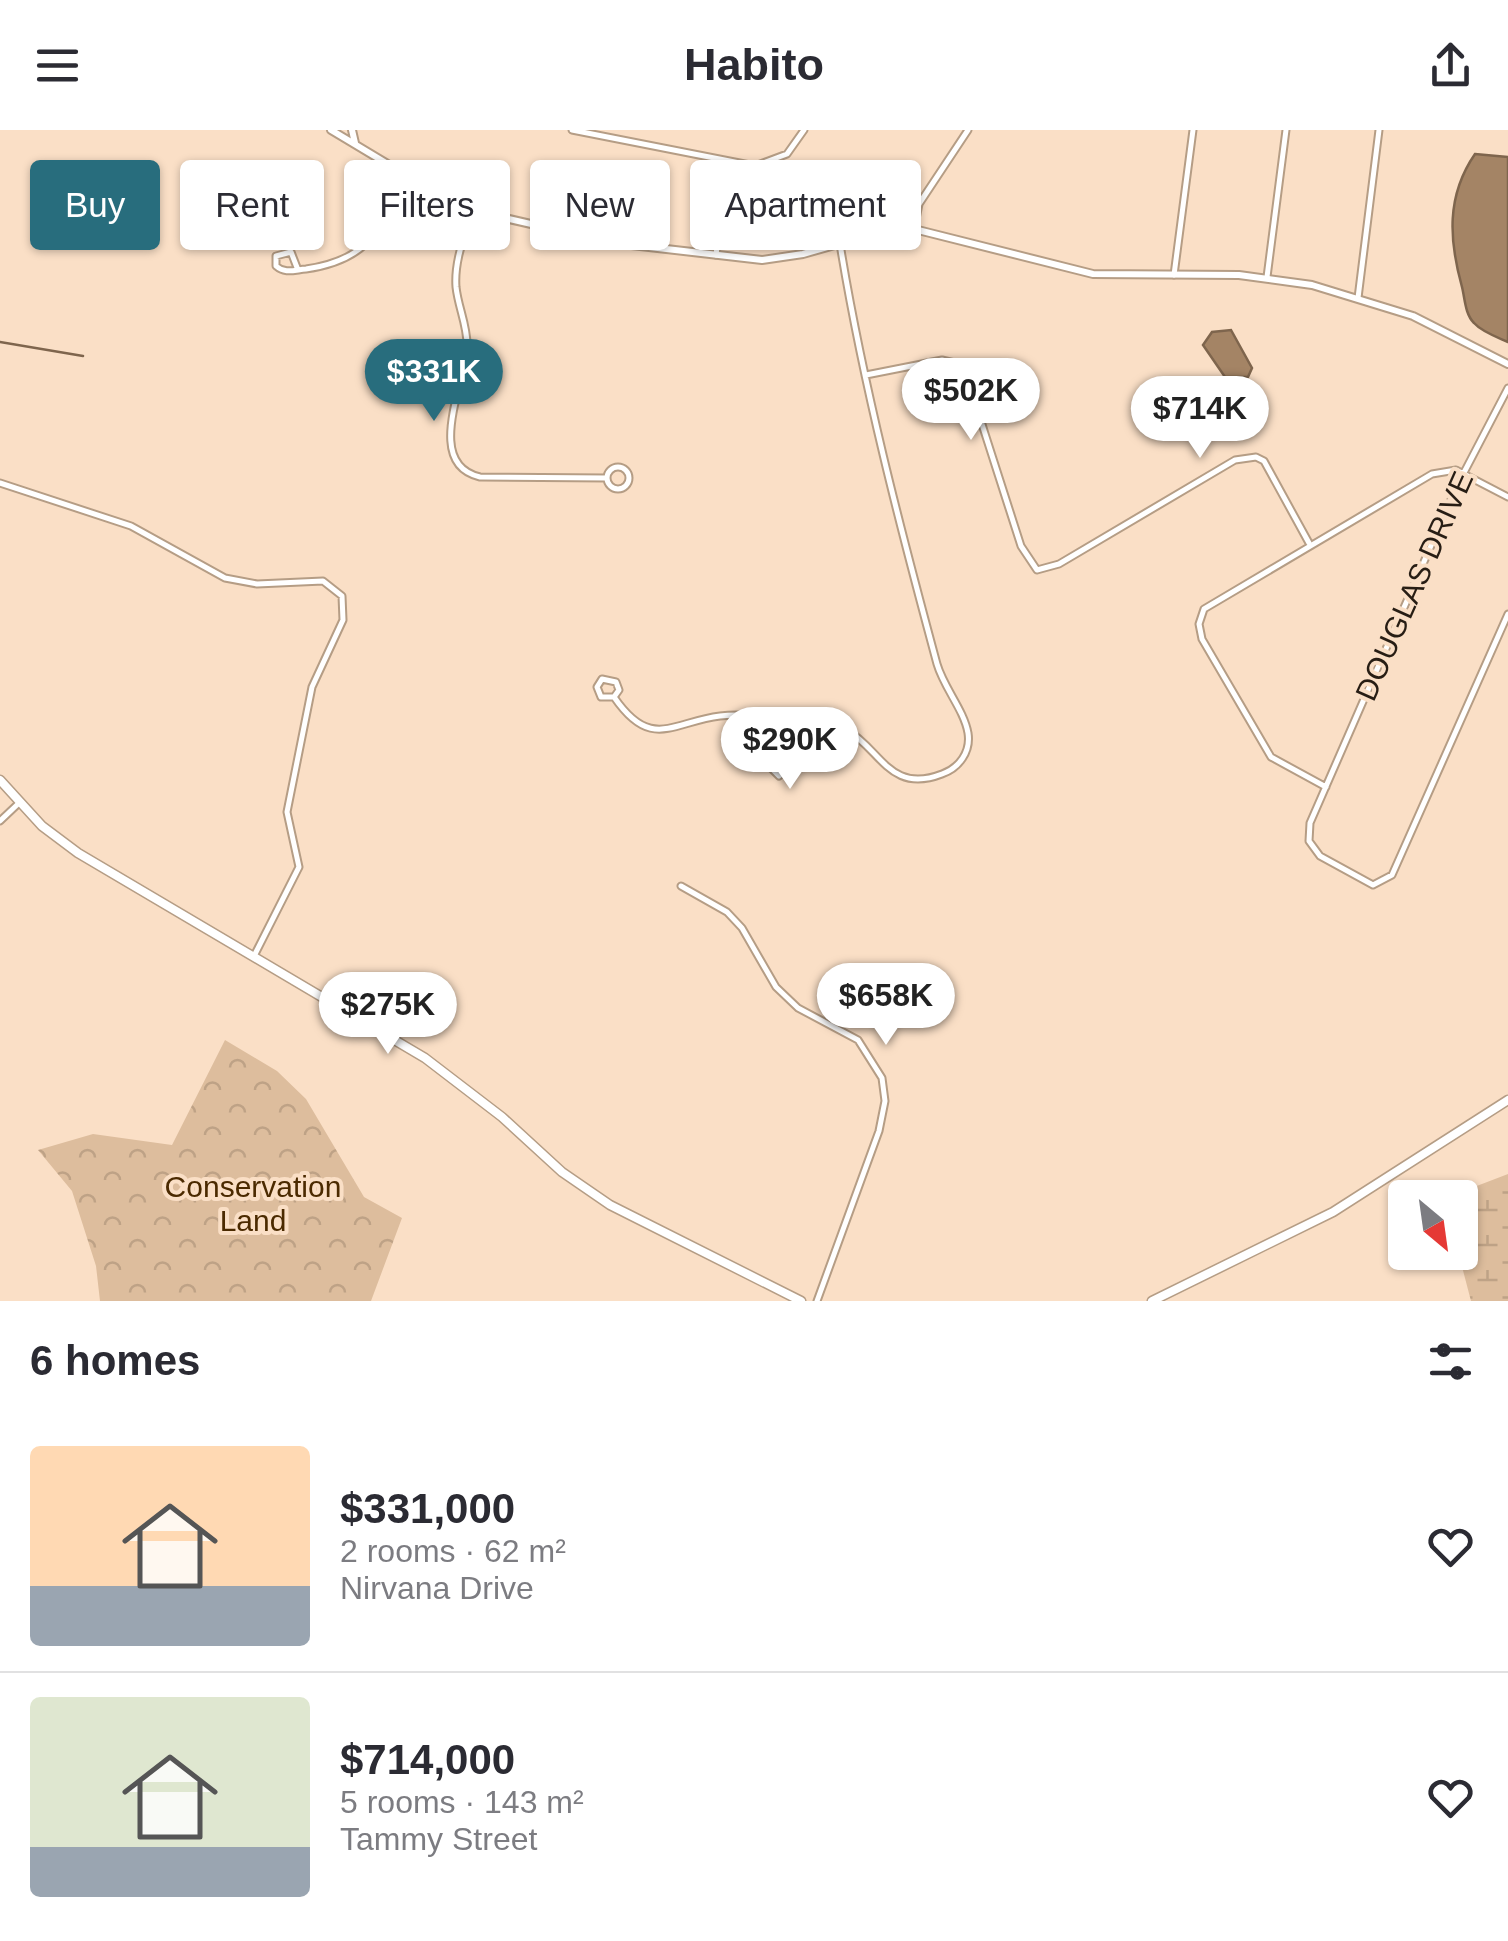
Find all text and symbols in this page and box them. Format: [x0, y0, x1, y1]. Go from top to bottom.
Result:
icon: menu [30, 38, 85, 93]
icon: share [1423, 38, 1478, 93]
text: Habito [684, 39, 824, 90]
chip: Buy [30, 160, 160, 250]
chip: Rent [180, 160, 324, 250]
chip: Filters [344, 160, 510, 250]
chip: New [530, 160, 670, 250]
chip: Apartment [690, 160, 921, 250]
pin: $331K [364, 339, 504, 424]
text: $331K [387, 353, 481, 389]
pin: $502K [901, 358, 1041, 443]
text: $502K [924, 372, 1018, 408]
pin: $714K [1130, 376, 1270, 461]
text: $714K [1153, 390, 1247, 426]
street label: DOUGLAS DRIVE [1349, 467, 1479, 705]
pin: $290K [720, 707, 860, 792]
text: $290K [743, 721, 837, 757]
pin: $658K [816, 963, 956, 1048]
pin: $275K [318, 972, 458, 1057]
text: $658K [839, 977, 933, 1013]
text: $275K [341, 986, 435, 1022]
park label: Conservation Land [165, 1170, 341, 1237]
north arrow [1388, 1180, 1478, 1270]
map controls [1388, 1180, 1478, 1270]
icon: filters [1423, 1334, 1478, 1389]
text: 6 homes [30, 1337, 200, 1384]
text: $331,000 [340, 1485, 515, 1532]
icon: home [110, 1486, 230, 1606]
icon: heart [1423, 1519, 1478, 1574]
text: 2 rooms · 62 m² [340, 1533, 566, 1569]
text: Nirvana Drive [340, 1570, 534, 1606]
text: $714,000 [340, 1736, 515, 1783]
icon: home [110, 1737, 230, 1857]
icon: heart [1423, 1770, 1478, 1825]
text: 5 rooms · 143 m² [340, 1784, 584, 1820]
text: Tammy Street [340, 1821, 537, 1857]

